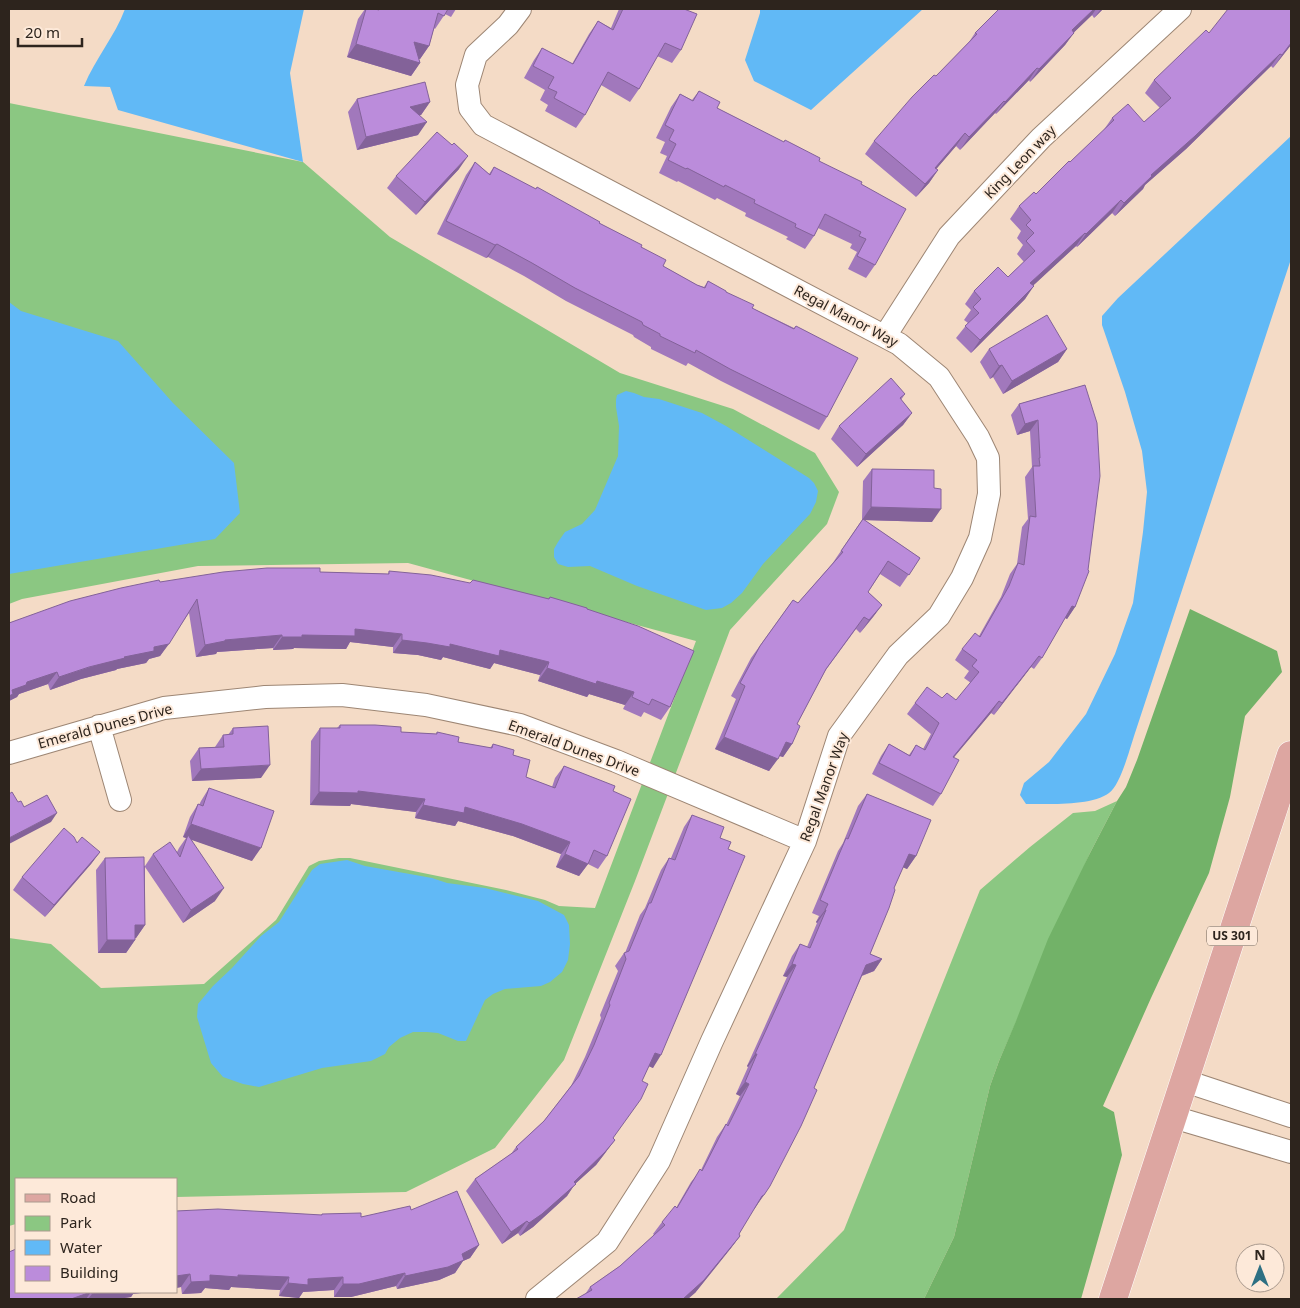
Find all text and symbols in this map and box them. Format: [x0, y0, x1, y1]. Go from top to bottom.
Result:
scale bar [18, 15, 81, 47]
text: 20 m [25, 22, 60, 42]
street label: King Leon way [980, 120, 1060, 202]
street label: Regal Manor Way [791, 280, 902, 351]
street label: Emerald Dunes Drive [36, 698, 174, 753]
street label: Emerald Dunes Drive [506, 715, 643, 780]
street label: Regal Manor Way [795, 729, 852, 844]
road number: US 301 [1207, 926, 1257, 946]
legend [15, 1178, 178, 1293]
text: Road [60, 1187, 96, 1207]
text: Park [60, 1212, 92, 1232]
text: Water [60, 1237, 102, 1257]
north arrow [1235, 1243, 1285, 1293]
text: N [1254, 1245, 1266, 1264]
text: Building [60, 1262, 118, 1282]

